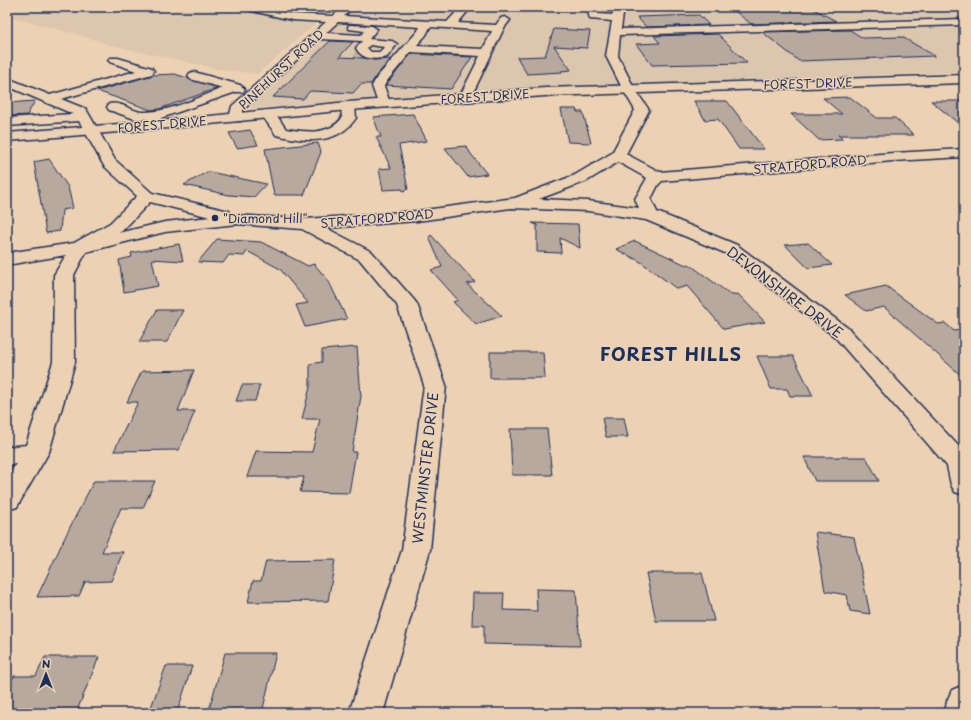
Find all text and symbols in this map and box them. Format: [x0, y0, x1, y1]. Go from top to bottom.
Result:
street label: PINEHURST ROAD [234, 25, 328, 113]
street label: FOREST DRIVE [763, 72, 853, 94]
street label: FOREST DRIVE [440, 84, 530, 108]
street label: FOREST DRIVE [117, 111, 207, 137]
street label: STRATFORD ROAD [753, 150, 867, 178]
street label: STRATFORD ROAD [320, 204, 434, 232]
place label: "Diamond Hill" [223, 209, 307, 227]
marker: "Diamond Hill" [210, 213, 220, 223]
street label: DEVONSHIRE DRIVE [722, 241, 848, 343]
district label: FOREST HILLS [600, 340, 742, 367]
street label: WESTMINSTER DRIVE [407, 391, 443, 545]
north arrow [26, 654, 66, 694]
text: N [42, 655, 51, 672]

